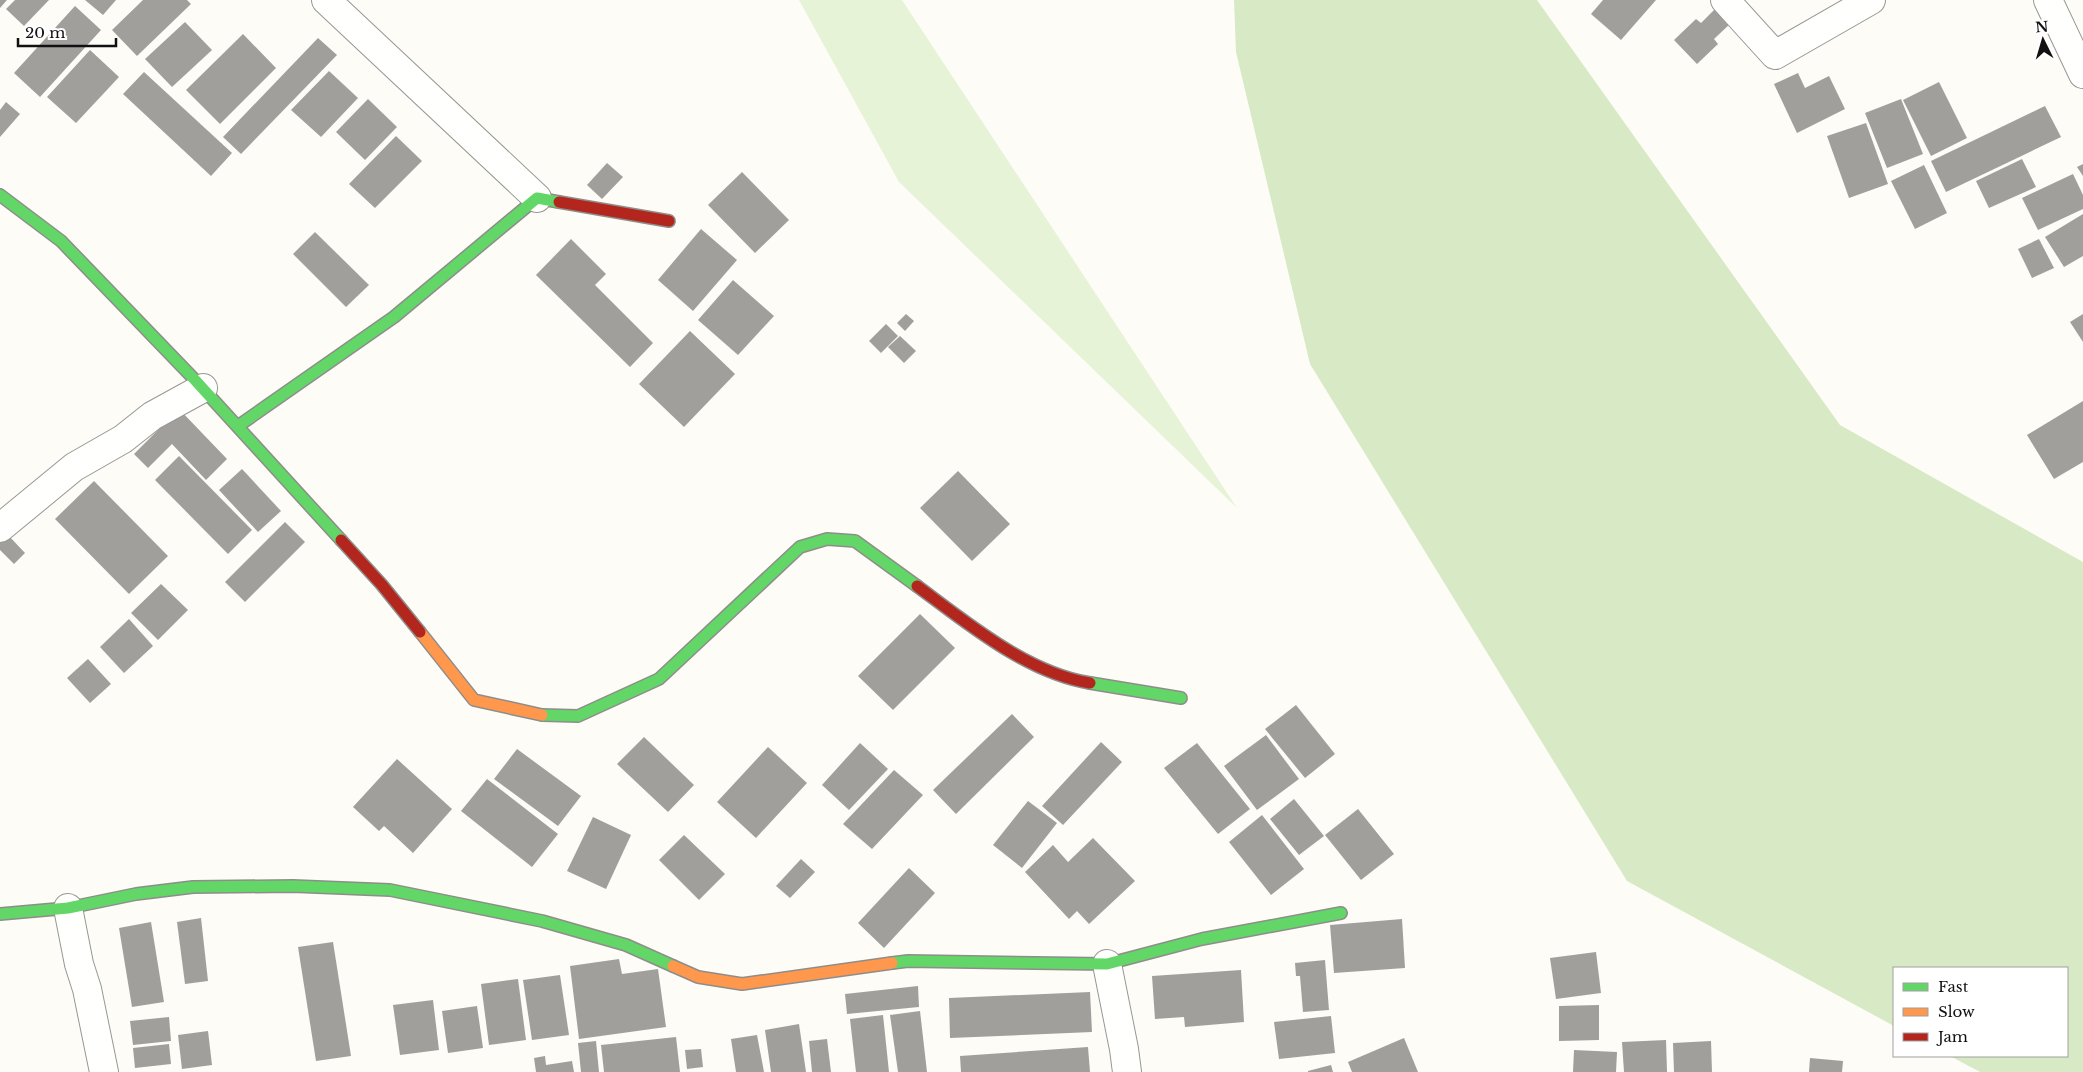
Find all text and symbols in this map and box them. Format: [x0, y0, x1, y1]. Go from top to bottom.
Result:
scale bar [18, 15, 115, 47]
north arrow [2018, 15, 2068, 65]
text: N [2035, 18, 2049, 37]
text: 20 m [25, 23, 65, 42]
legend [1893, 967, 2068, 1057]
text: Fast [1938, 977, 1969, 996]
text: Slow [1938, 1002, 1975, 1021]
text: Jam [1936, 1027, 1968, 1046]

